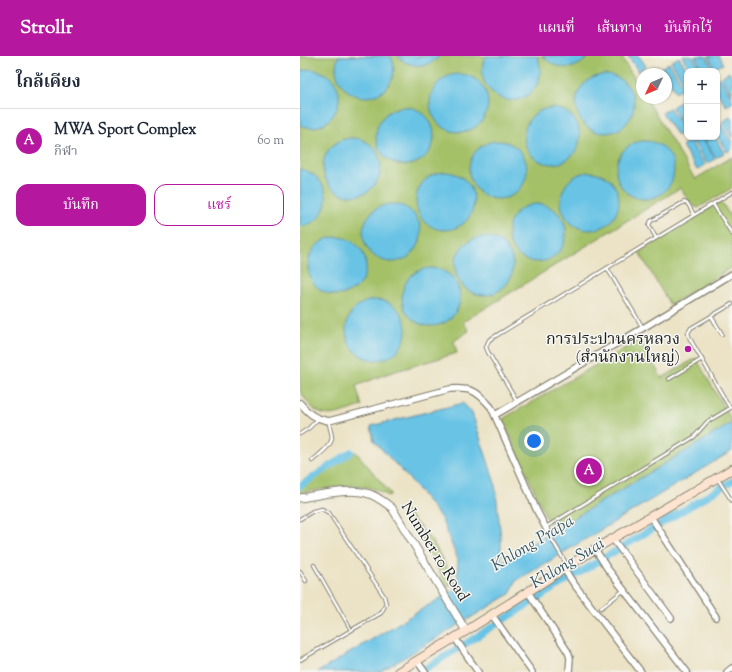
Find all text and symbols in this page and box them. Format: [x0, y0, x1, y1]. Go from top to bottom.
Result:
text: Strollr [20, 15, 73, 42]
text: แผนที่ [538, 19, 575, 39]
text: เส้นทาง [597, 19, 642, 39]
text: บันทึกไว้ [664, 19, 712, 39]
north arrow [636, 68, 672, 104]
map controls [684, 68, 720, 140]
button: + [684, 68, 720, 104]
text: ใกล้เคียง [16, 71, 81, 95]
button: − [684, 104, 720, 140]
text: MWA Sport Complex [54, 120, 197, 141]
text: A [24, 132, 34, 150]
text: 60 m [257, 132, 284, 150]
text: กีฬา [54, 143, 78, 161]
button: บันทึก [16, 184, 146, 226]
button: แชร์ [154, 184, 284, 226]
place label: การประปานครหลวง (สำนักงานใหญ่) [546, 329, 680, 370]
marker: การประปานครหลวง (สำนักงานใหญ่) [683, 344, 693, 354]
your location [524, 431, 544, 451]
pin: A [576, 456, 602, 486]
street label: Number 10 Road [394, 498, 474, 606]
water label: Khlong Prapa [487, 510, 579, 578]
water label: Khlong Suai [526, 532, 610, 596]

